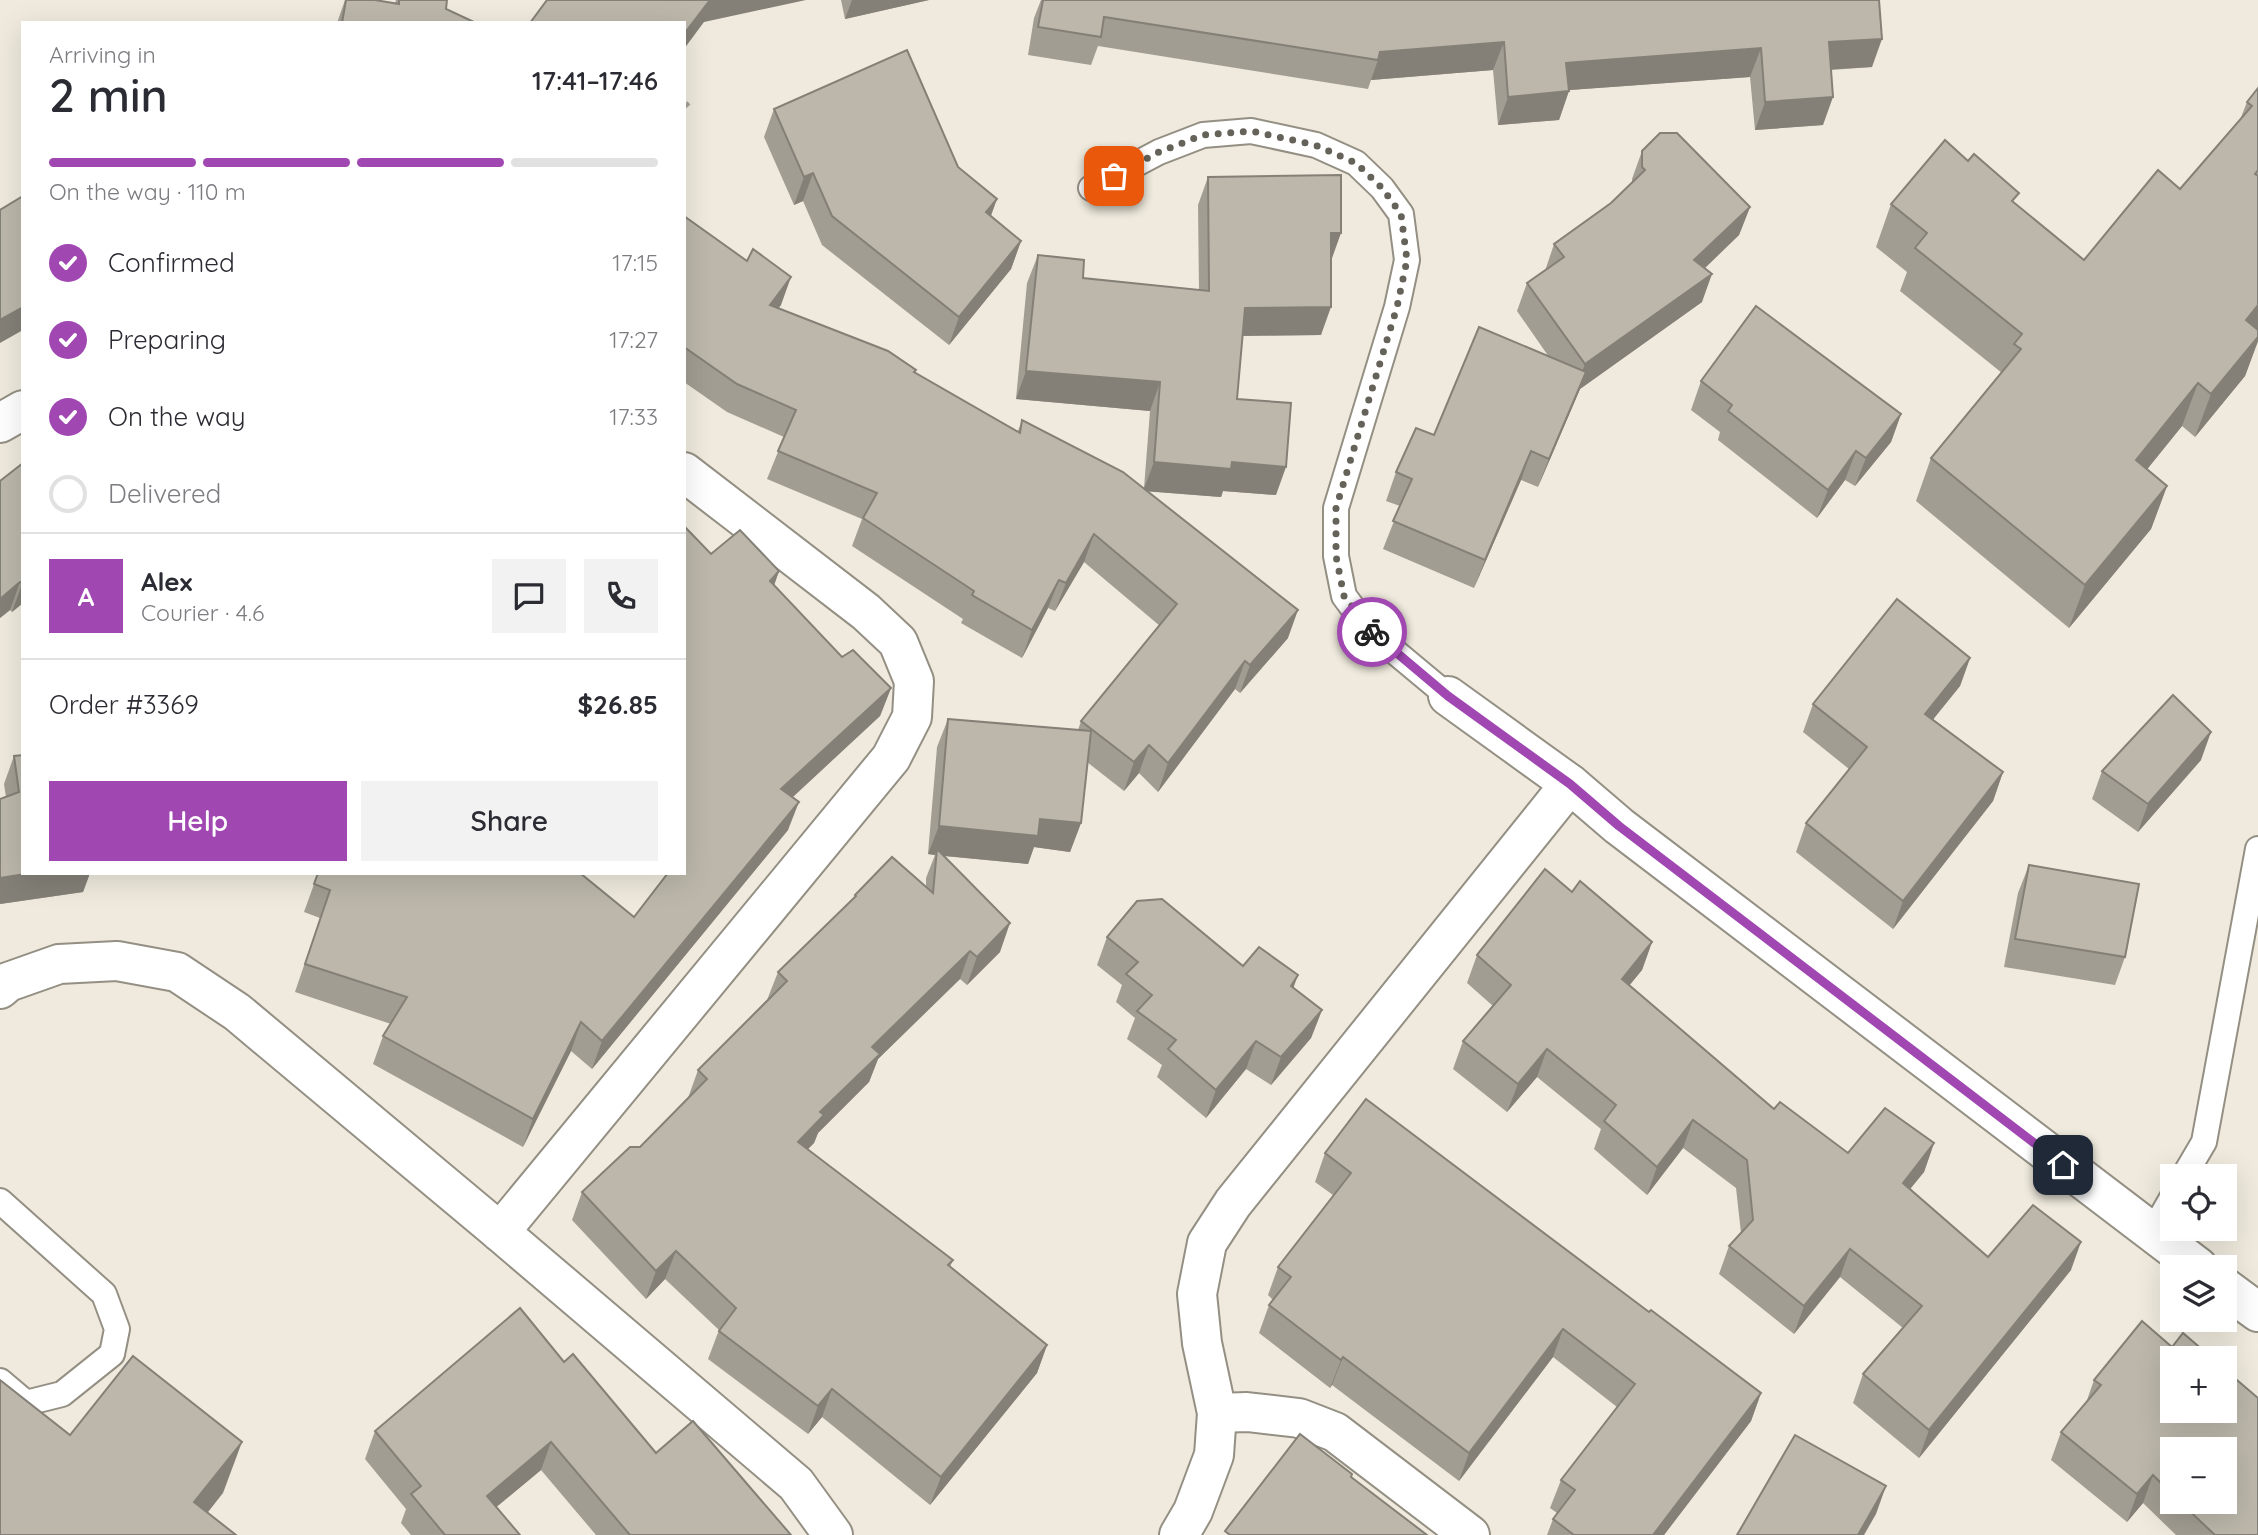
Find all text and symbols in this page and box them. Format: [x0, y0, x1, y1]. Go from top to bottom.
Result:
text: Arriving in [49, 40, 156, 69]
text: 17:41–17:46 [532, 64, 658, 97]
text: 2 min [49, 66, 168, 124]
pin [1084, 146, 1144, 206]
icon: bag [1095, 157, 1133, 195]
text: On the way · 110 m [49, 177, 246, 206]
icon: check [49, 244, 87, 282]
text: Confirmed [108, 246, 235, 279]
text: 17:15 [612, 248, 658, 277]
icon: check [49, 321, 87, 359]
text: Preparing [108, 323, 226, 356]
text: 17:27 [609, 325, 658, 354]
icon: check [49, 398, 87, 436]
text: On the way [108, 400, 246, 433]
text: 17:33 [609, 402, 658, 431]
text: Delivered [108, 477, 221, 510]
button: chat [492, 559, 566, 633]
button: phone [584, 559, 658, 633]
text: Alex [141, 565, 192, 598]
text: A [78, 580, 94, 613]
courier [1337, 597, 1407, 667]
text: Courier · 4.6 [141, 598, 264, 627]
icon: bike [1353, 613, 1391, 651]
text: Order #3369 [49, 688, 199, 721]
text: $26.85 [578, 688, 658, 721]
button: Help [49, 781, 347, 861]
button: Share [361, 781, 658, 861]
pin [2033, 1135, 2093, 1195]
icon: home [2044, 1146, 2082, 1184]
map controls [2160, 1164, 2237, 1514]
button: locate [2160, 1164, 2237, 1241]
button: layers [2160, 1255, 2237, 1332]
button: + [2160, 1346, 2237, 1423]
button: − [2160, 1437, 2237, 1514]

